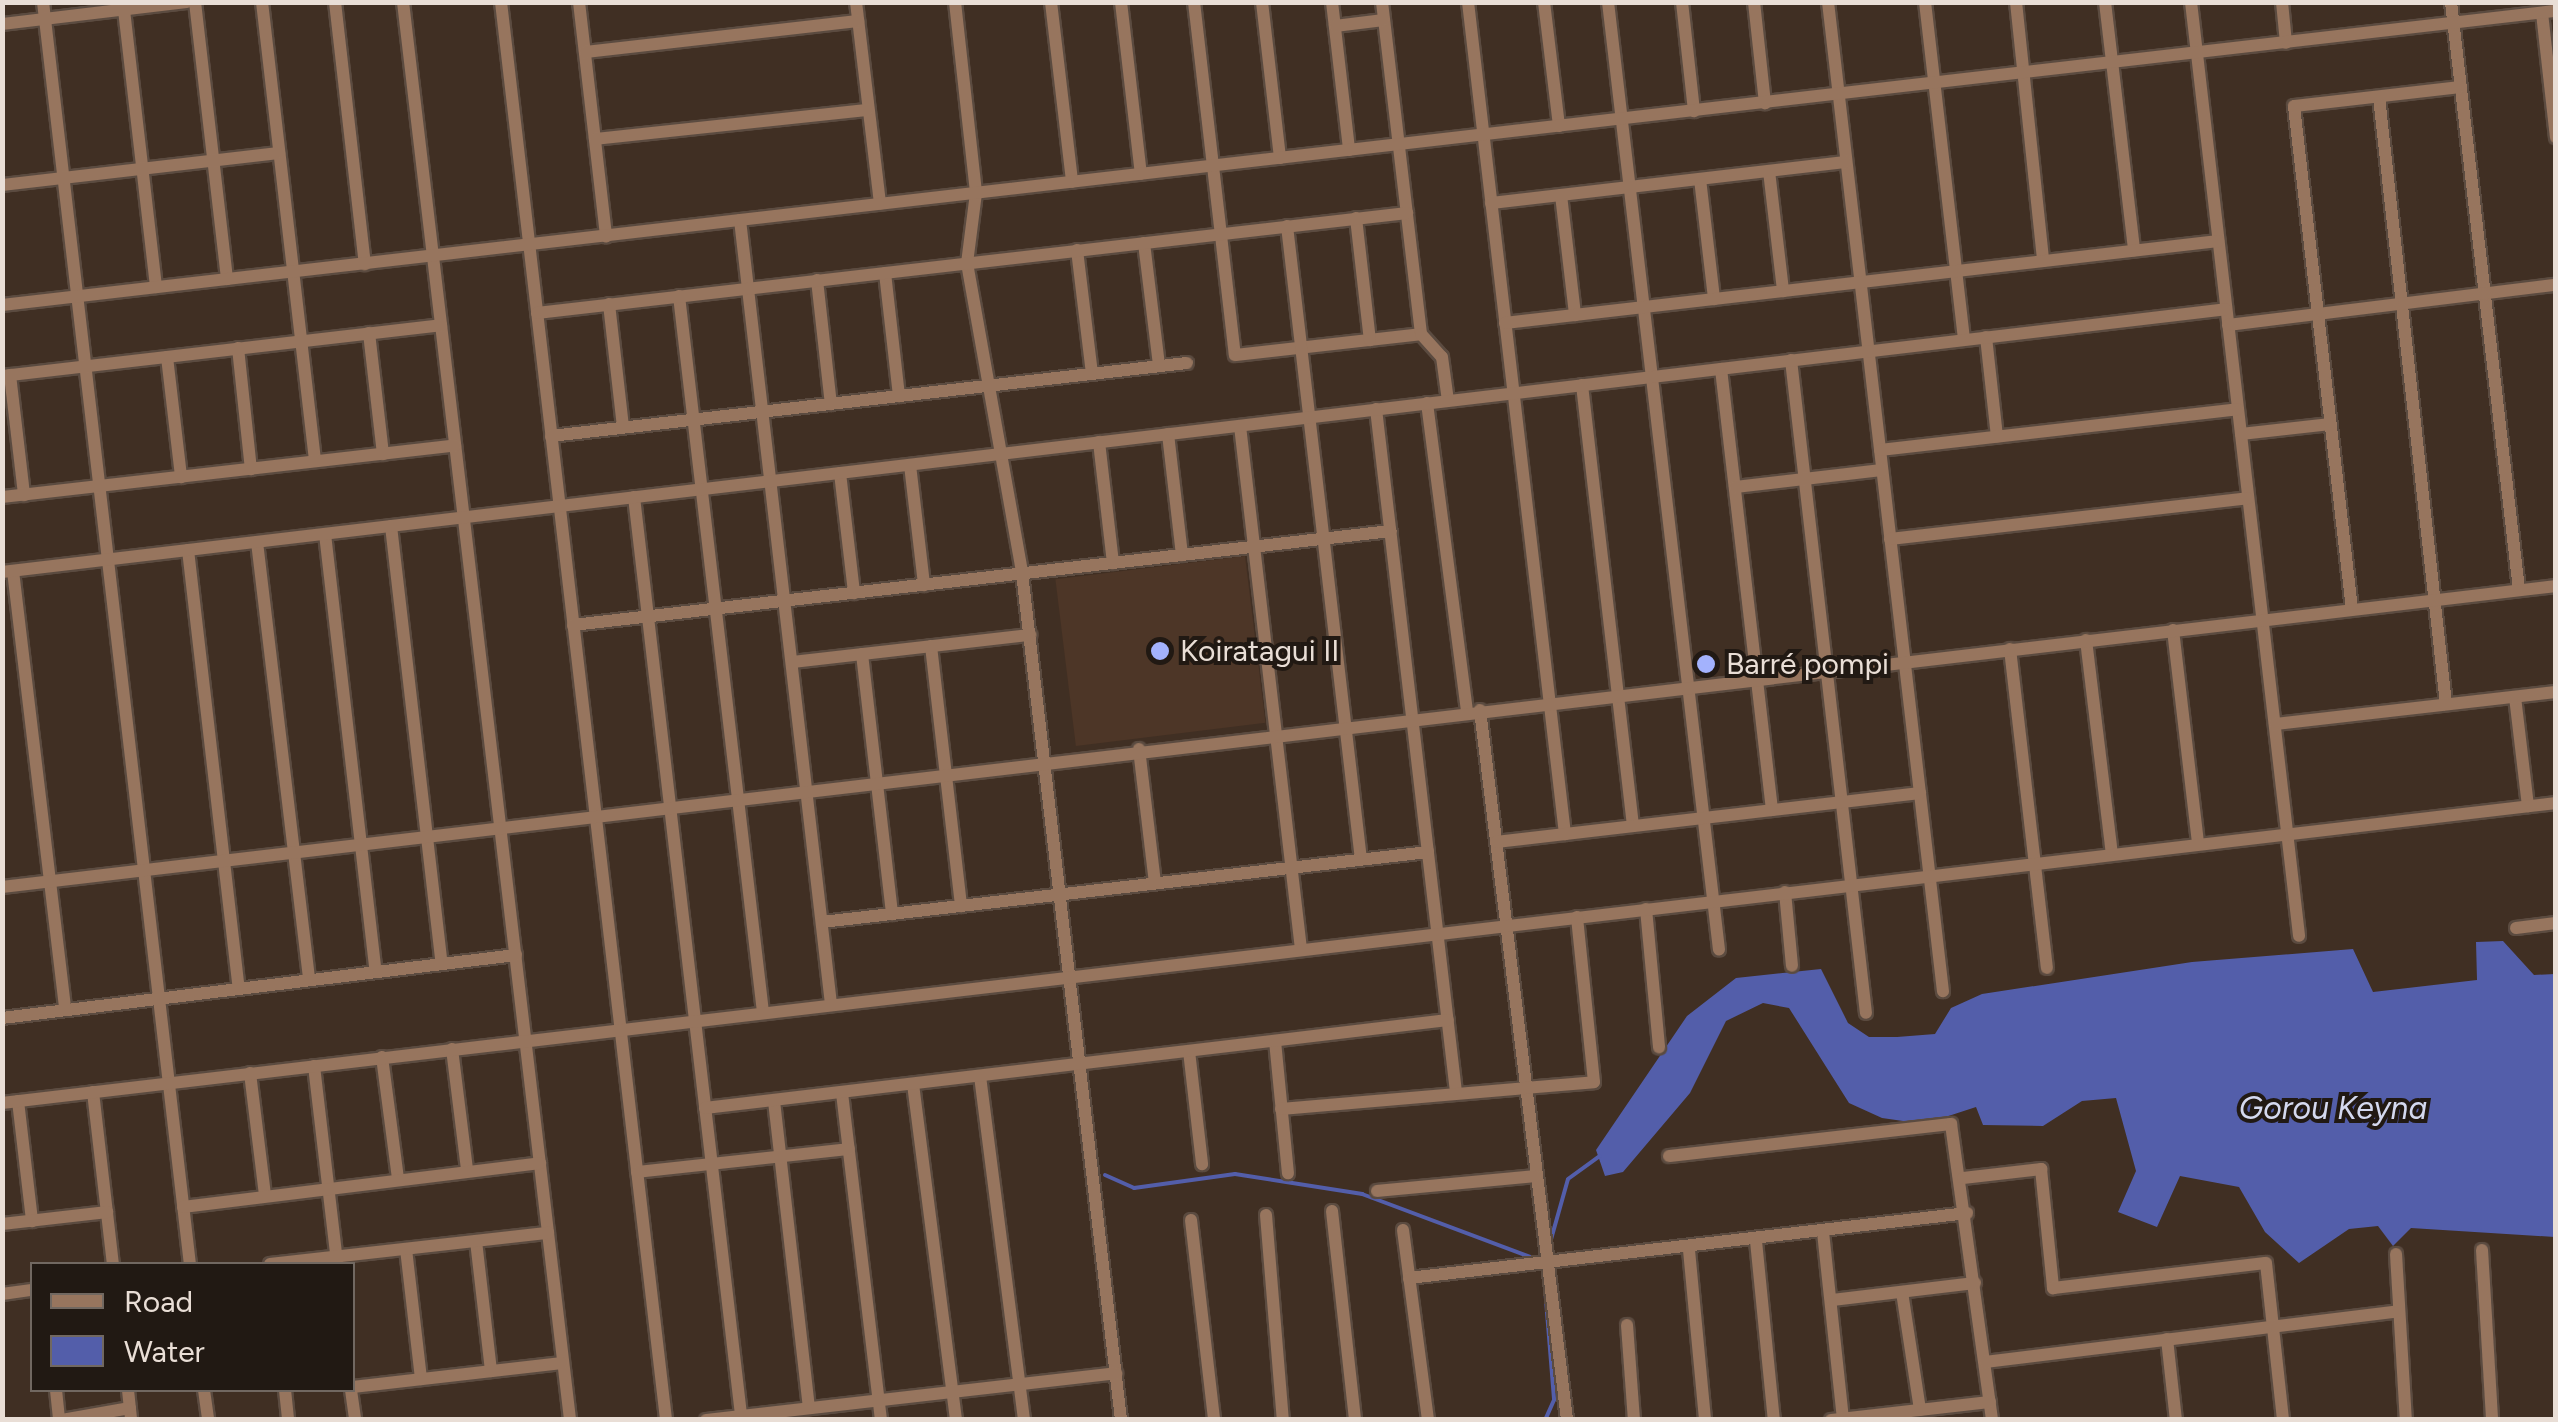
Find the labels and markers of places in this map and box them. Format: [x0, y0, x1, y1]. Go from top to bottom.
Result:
place label: Koiratagui II [1180, 633, 1339, 669]
marker: Koiratagui II [1149, 640, 1171, 662]
place label: Barré pompi [1726, 646, 1889, 682]
marker: Barré pompi [1695, 653, 1717, 675]

